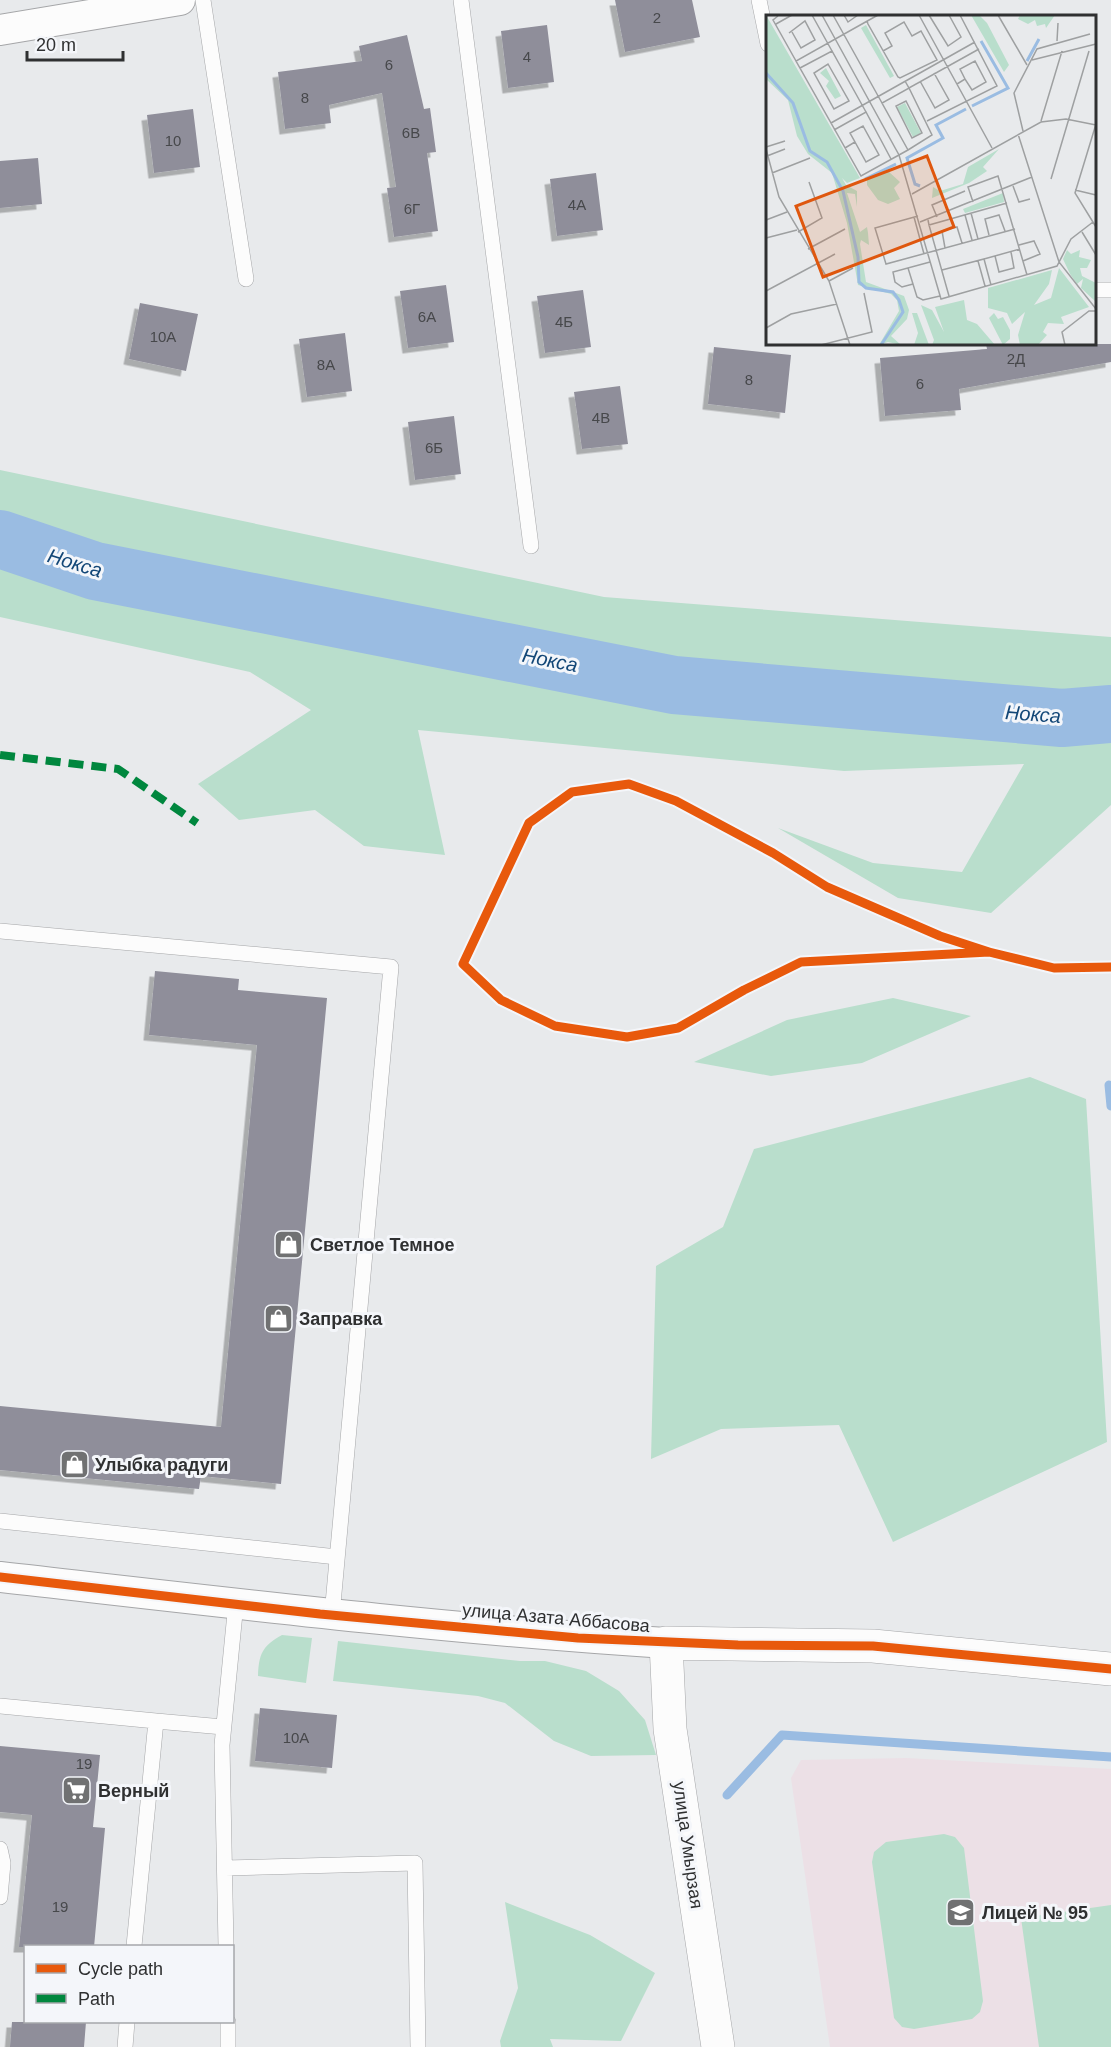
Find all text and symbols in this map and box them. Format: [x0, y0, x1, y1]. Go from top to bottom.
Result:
house number: 2 [653, 9, 661, 26]
inset map [766, 15, 1096, 345]
scale bar [27, 24, 123, 62]
text: 20 m [36, 35, 76, 55]
house number: 4 [523, 48, 531, 65]
house number: 6 [385, 56, 393, 73]
house number: 8 [301, 89, 309, 106]
house number: 6В [402, 124, 420, 141]
house number: 10 [165, 132, 181, 149]
house number: 4А [568, 196, 586, 213]
house number: 6Г [404, 200, 420, 217]
house number: 6А [418, 308, 436, 325]
house number: 4Б [555, 313, 573, 330]
house number: 10А [150, 328, 176, 345]
house number: 2Д [1007, 350, 1025, 367]
house number: 8А [317, 356, 335, 373]
house number: 8 [745, 371, 753, 388]
house number: 6 [916, 375, 924, 392]
house number: 4В [592, 409, 610, 426]
house number: 6Б [425, 439, 443, 456]
water label: Нокса [45, 544, 105, 582]
water label: Нокса [520, 644, 580, 676]
water label: Нокса [1004, 701, 1062, 727]
shop icon: Светлое Темное [273, 1229, 305, 1261]
place label: Светлое Темное [310, 1235, 454, 1255]
shop icon: Заправка [262, 1303, 294, 1335]
place label: Заправка [299, 1309, 383, 1329]
shop icon: Улыбка радуги [58, 1449, 90, 1481]
place label: Улыбка радуги [95, 1455, 228, 1475]
street label: улица Азата Аббасова [461, 1600, 652, 1636]
house number: 10А [283, 1729, 309, 1746]
house number: 19 [76, 1755, 92, 1772]
supermarket icon: Верный [61, 1775, 93, 1807]
street label: улица Умырзая [669, 1780, 707, 1910]
place label: Верный [98, 1781, 169, 1801]
school or university icon: Лицей № 95 [945, 1897, 977, 1929]
house number: 19 [52, 1898, 68, 1915]
place label: Лицей № 95 [982, 1903, 1088, 1923]
legend [24, 1945, 234, 2023]
text: Cycle path [78, 1959, 163, 1979]
text: Path [78, 1989, 115, 2009]

